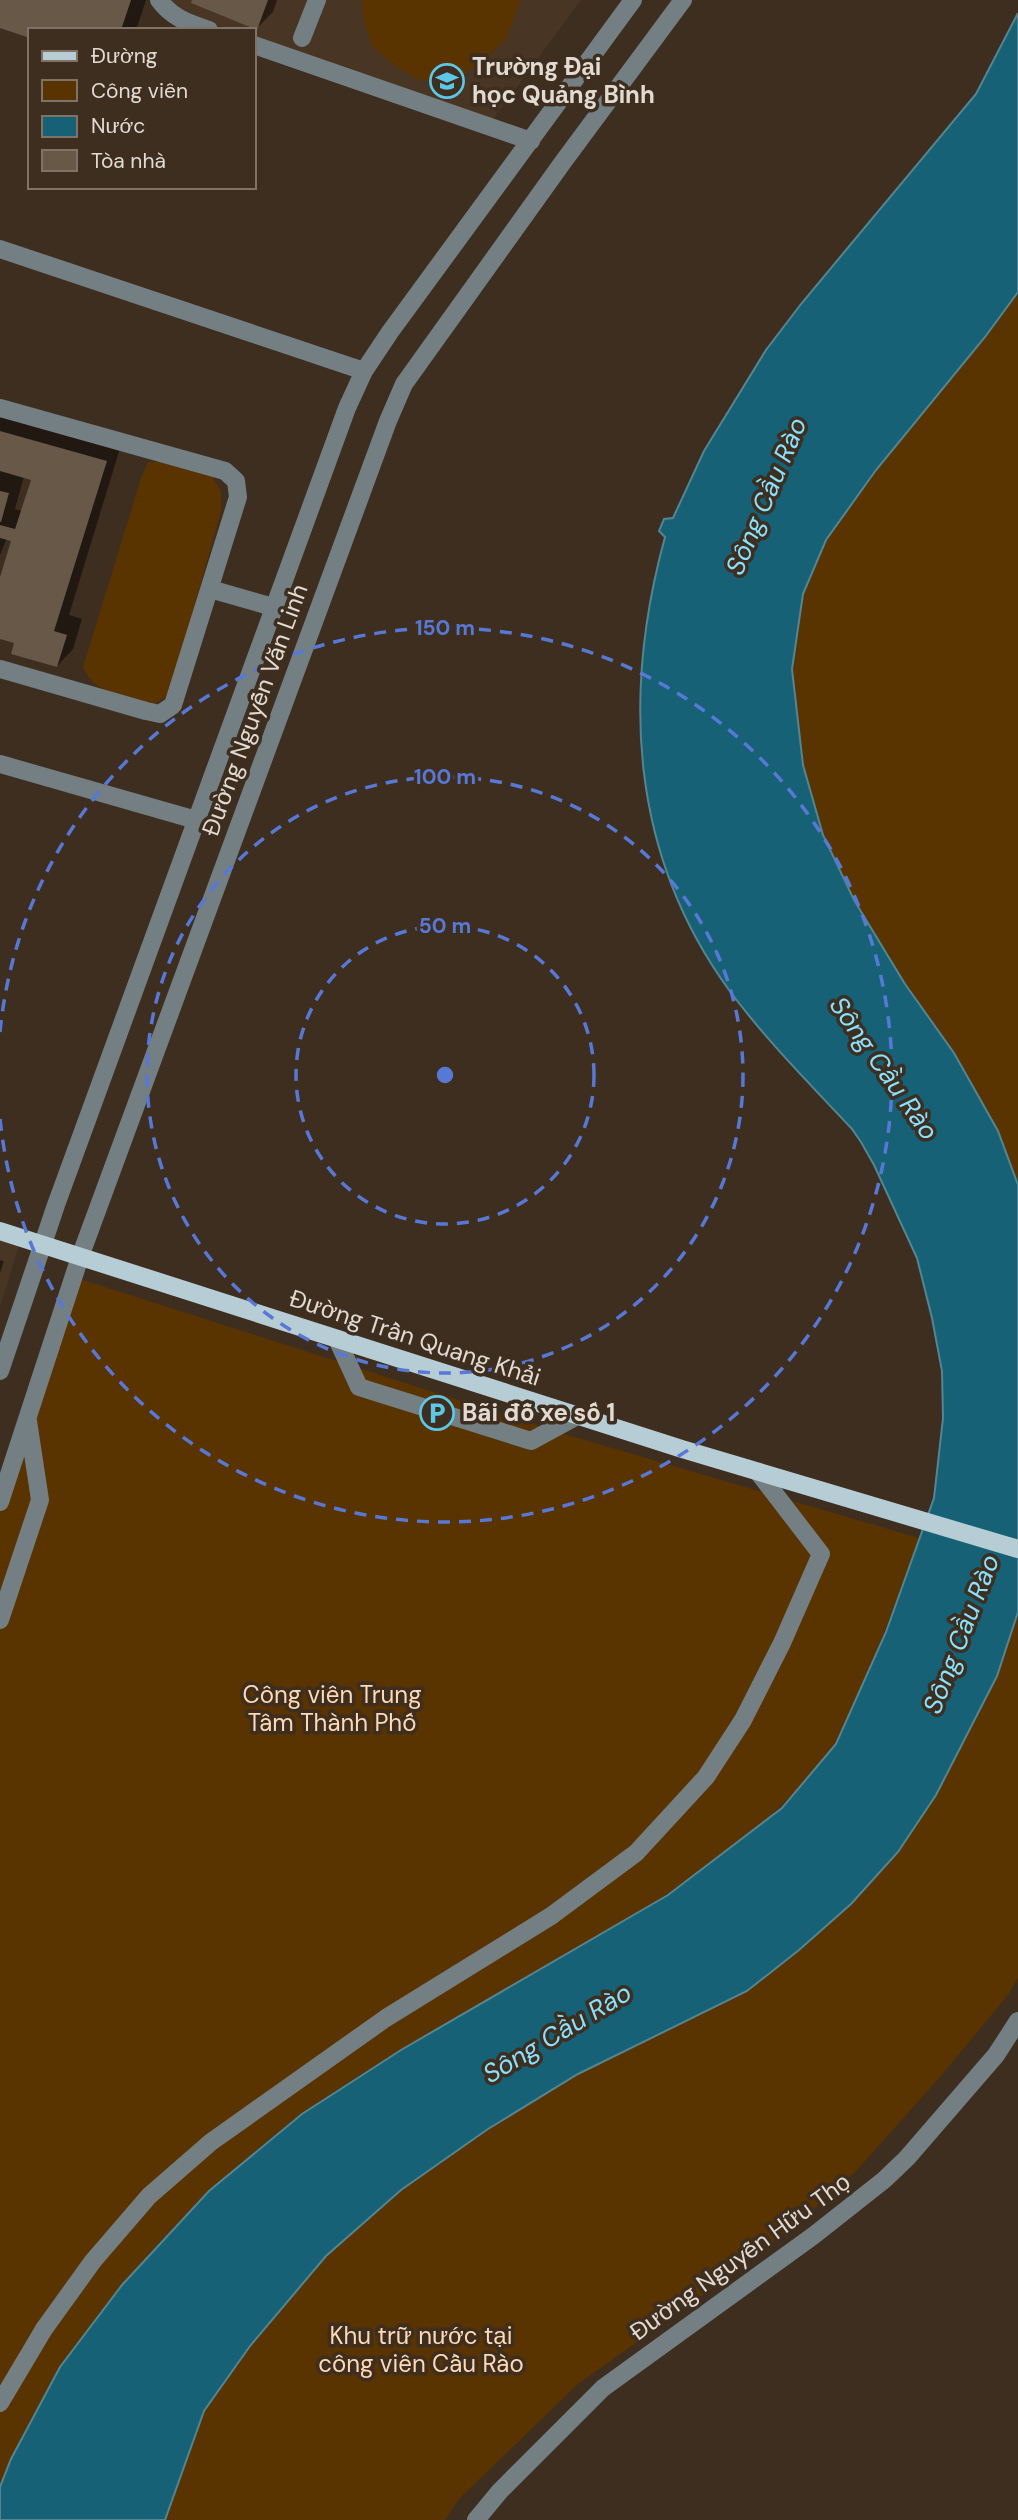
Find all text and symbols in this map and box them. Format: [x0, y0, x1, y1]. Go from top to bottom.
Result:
legend [28, 28, 256, 189]
text: Đường [91, 42, 158, 70]
place label: Trường Đại học Quảng Bình [472, 51, 655, 110]
school or university icon: Trường Đại học Quảng Bình [428, 62, 466, 100]
text: Công viên [91, 77, 188, 105]
text: Nước [91, 112, 145, 140]
text: Tòa nhà [91, 147, 166, 175]
water label: Sông Cầu Rào [718, 412, 814, 580]
street label: Đường Nguyễn Văn Linh [194, 580, 315, 840]
text: 150 m [415, 614, 475, 642]
text: 100 m [414, 763, 476, 791]
text: 50 m [419, 912, 471, 940]
water label: Sông Cầu Rào [822, 989, 946, 1147]
centre of rings [433, 1063, 457, 1087]
street label: Đường Trần Quang Khải [286, 1282, 545, 1393]
parking icon: Bãi đỗ xe số 1 [418, 1394, 456, 1432]
place label: Bãi đỗ xe số 1 [462, 1397, 615, 1428]
water label: Sông Cầu Rào [915, 1550, 1007, 1718]
park label: Công viên Trung Tâm Thành Phố [242, 1679, 422, 1738]
water label: Sông Cầu Rào [476, 1975, 638, 2091]
street label: Đường Nguyễn Hữu Thọ [623, 2166, 856, 2347]
park label: Khu trữ nước tại công viên Cầu Rào [318, 2320, 524, 2379]

